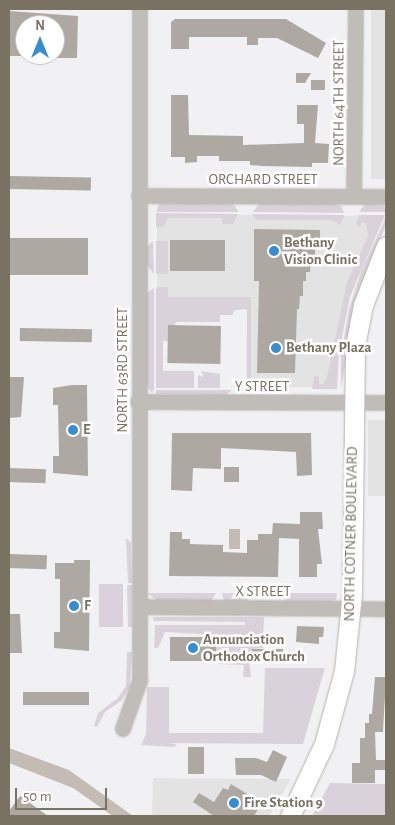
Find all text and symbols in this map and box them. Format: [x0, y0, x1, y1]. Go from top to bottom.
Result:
north arrow [15, 15, 65, 65]
text: N [35, 19, 45, 33]
street label: NORTH 64TH STREET [330, 40, 348, 166]
street label: ORCHARD STREET [208, 171, 318, 189]
place label: Bethany Vision Clinic [284, 233, 357, 268]
marker: Bethany Vision Clinic [268, 245, 280, 257]
street label: NORTH 63RD STREET [114, 307, 132, 433]
place label: Bethany Plaza [286, 339, 372, 357]
marker: Bethany Plaza [270, 342, 282, 354]
street label: Y STREET [235, 378, 289, 396]
place label: E [83, 421, 91, 439]
marker: E [67, 424, 79, 436]
street label: NORTH COTNER BOULEVARD [340, 446, 362, 622]
street label: X STREET [235, 583, 291, 601]
place label: F [84, 597, 91, 615]
marker: F [68, 600, 80, 612]
place label: Annunciation Orthodox Church [203, 630, 305, 665]
marker: Annunciation Orthodox Church [187, 642, 199, 654]
scale bar [18, 778, 110, 810]
text: 50 m [23, 789, 52, 804]
place label: Fire Station 9 [244, 794, 323, 812]
marker: Fire Station 9 [228, 797, 240, 809]

